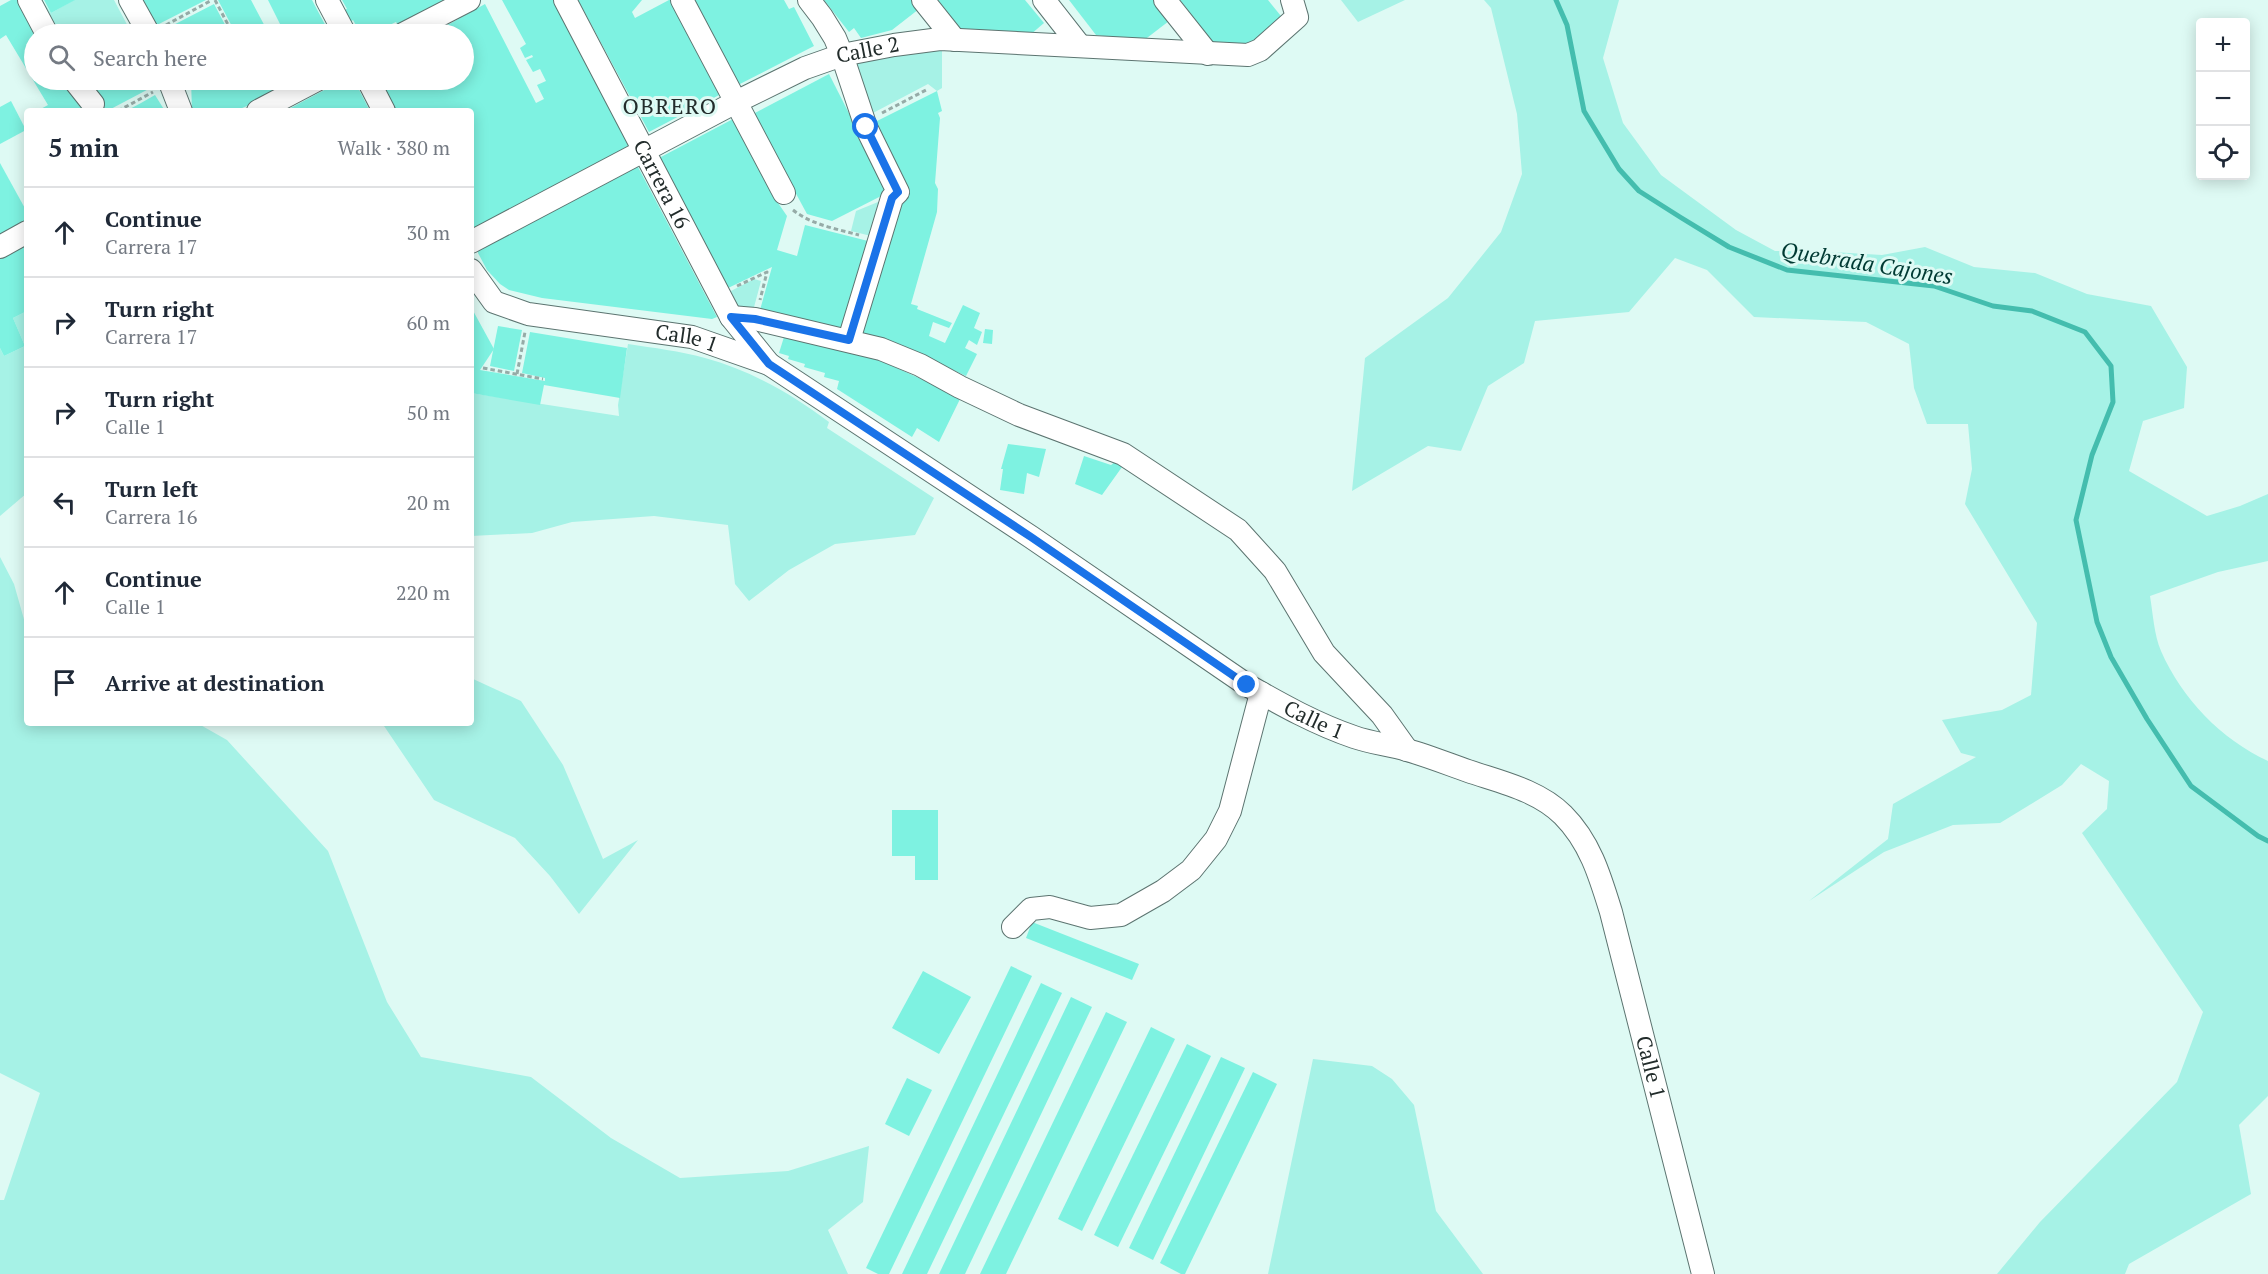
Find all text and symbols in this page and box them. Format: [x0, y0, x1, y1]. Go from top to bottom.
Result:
map controls [2196, 18, 2250, 180]
button: + [2196, 18, 2250, 72]
search box [24, 24, 474, 90]
street label: Calle 2 [834, 29, 901, 69]
icon: search [45, 41, 78, 74]
text: Search here [93, 43, 207, 72]
button: − [2196, 72, 2250, 126]
district label: OBRERO [622, 91, 718, 120]
route start [852, 113, 878, 139]
button: locate [2196, 126, 2250, 180]
text: 5 min [48, 130, 119, 164]
text: Walk · 380 m [338, 134, 450, 161]
street label: Carrera 16 [627, 134, 697, 233]
text: Continue [105, 204, 202, 233]
icon: ahead [48, 216, 81, 249]
text: 30 m [407, 219, 450, 246]
text: Carrera 17 [105, 233, 197, 260]
water label: Quebrada Cajones [1779, 235, 1955, 290]
text: Turn right [105, 294, 214, 323]
icon: right [48, 306, 81, 339]
text: 60 m [407, 309, 450, 336]
street label: Calle 1 [654, 317, 722, 358]
text: Carrera 17 [105, 323, 197, 350]
text: Turn right [105, 384, 214, 413]
icon: right [48, 396, 81, 429]
text: 50 m [407, 399, 450, 426]
text: Calle 1 [105, 413, 166, 440]
text: Turn left [105, 474, 198, 503]
icon: left [48, 486, 81, 519]
text: 20 m [407, 489, 450, 516]
text: Carrera 16 [105, 503, 197, 530]
text: Continue [105, 564, 202, 593]
icon: ahead [48, 576, 81, 609]
text: 220 m [396, 579, 450, 606]
text: Calle 1 [105, 593, 166, 620]
icon: arrive [48, 666, 81, 699]
text: Arrive at destination [105, 668, 324, 697]
route end [1233, 671, 1259, 697]
street label: Calle 1 [1279, 693, 1348, 745]
street label: Calle 1 [1630, 1033, 1673, 1101]

